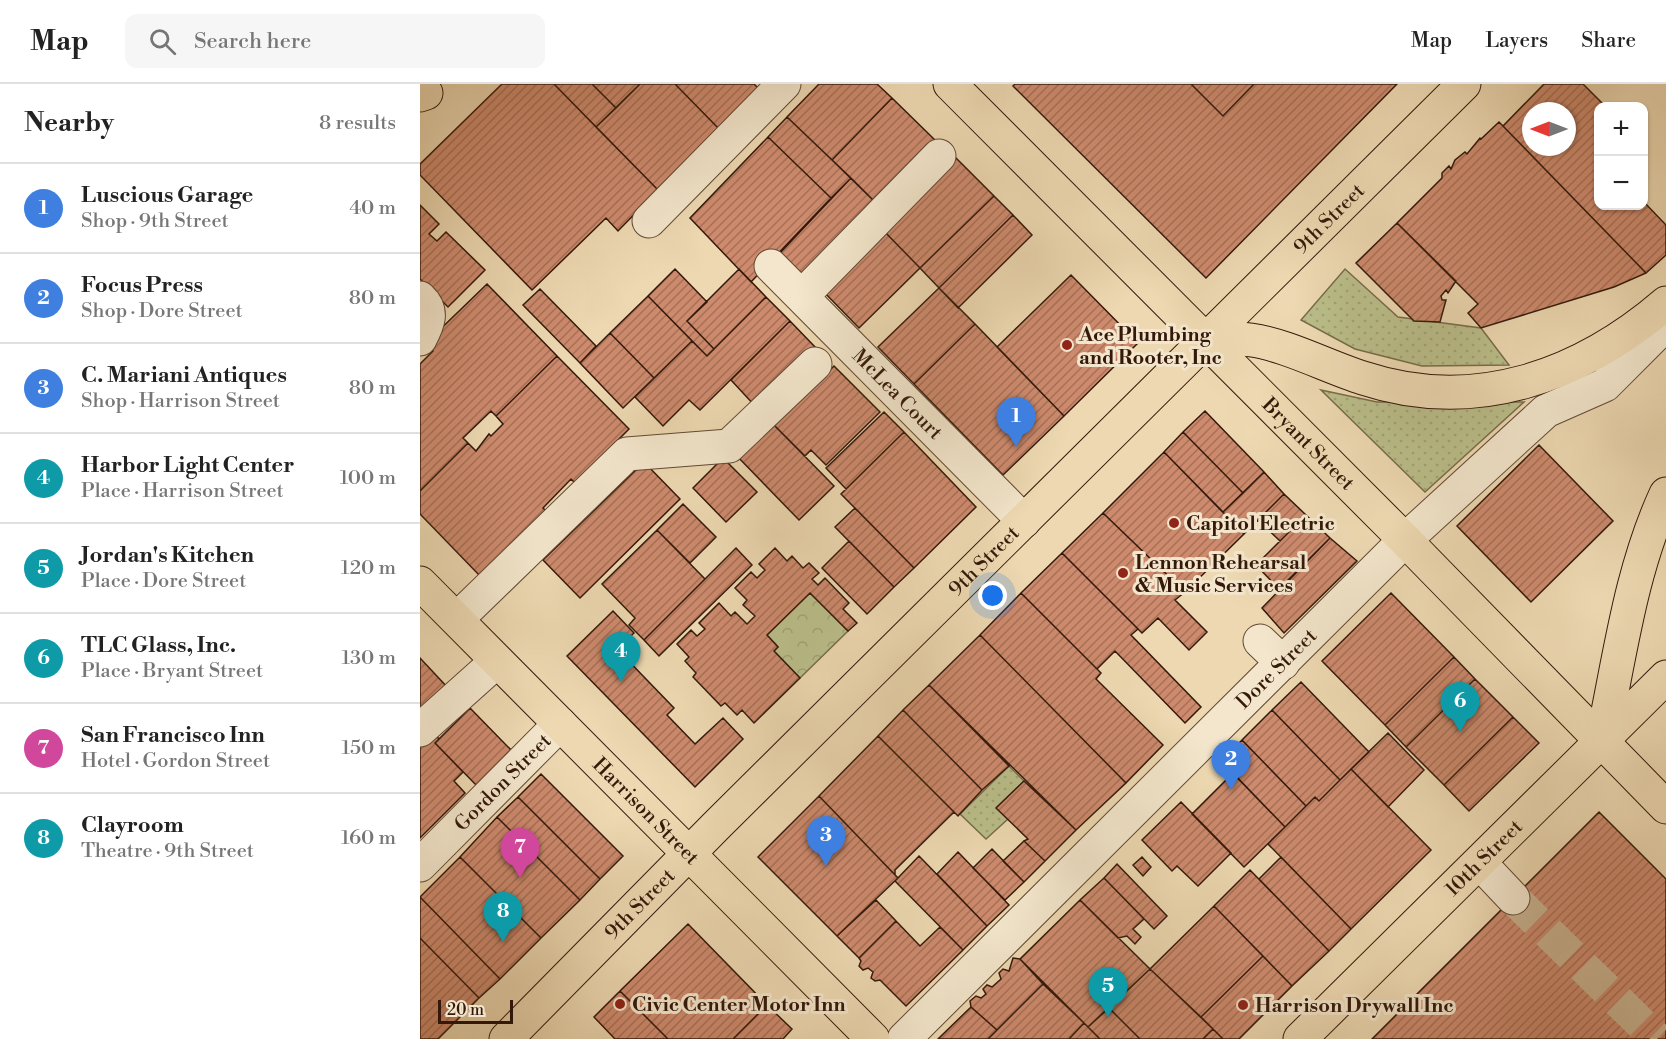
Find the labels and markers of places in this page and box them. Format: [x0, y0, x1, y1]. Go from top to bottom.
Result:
place label: Ace Plumbing and Rooter, Inc [1078, 323, 1222, 371]
marker: Ace Plumbing and Rooter, Inc [1060, 338, 1074, 352]
pin: 1 [996, 398, 1036, 447]
place label: Capitol Electric [1186, 512, 1335, 537]
marker: Capitol Electric [1167, 516, 1181, 530]
place label: Lennon Rehearsal & Music Services [1135, 551, 1307, 599]
marker: Lennon Rehearsal & Music Services [1116, 566, 1130, 580]
pin: 4 [602, 632, 640, 682]
pin: 6 [1440, 682, 1480, 732]
pin: 2 [1212, 740, 1250, 790]
pin: 3 [806, 816, 846, 866]
pin: 7 [500, 828, 540, 878]
pin: 8 [484, 892, 523, 942]
pin: 5 [1088, 968, 1128, 1017]
place label: Civic Center Motor Inn [632, 993, 846, 1018]
place label: Harrison Drywall Inc [1255, 994, 1454, 1019]
marker: Civic Center Motor Inn [613, 997, 627, 1011]
marker: Harrison Drywall Inc [1236, 998, 1250, 1012]

